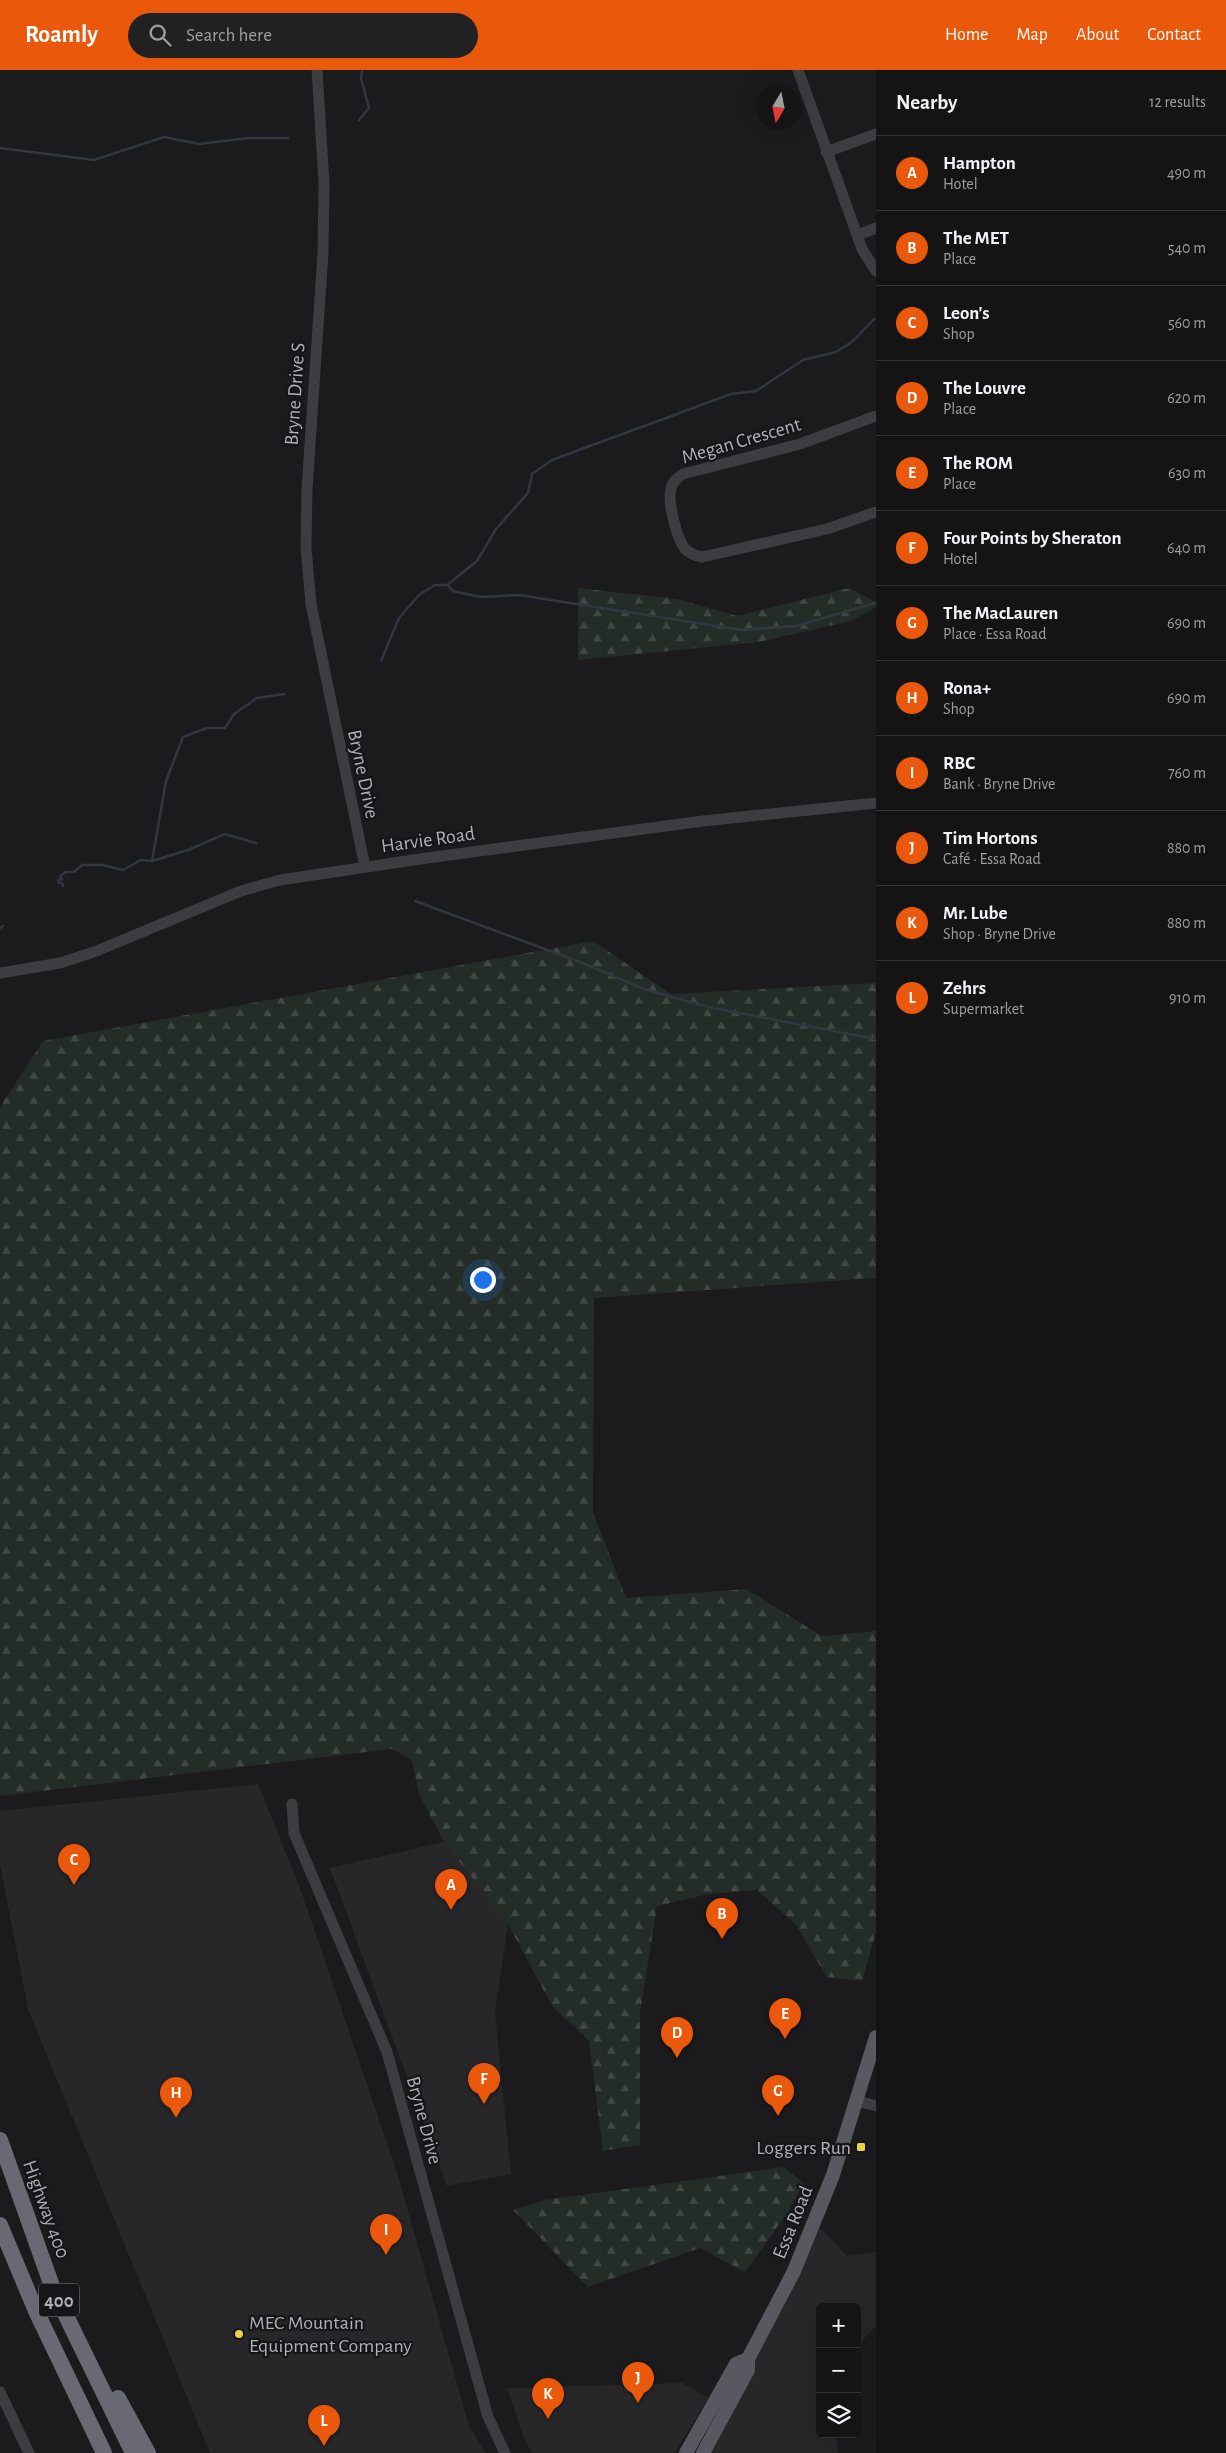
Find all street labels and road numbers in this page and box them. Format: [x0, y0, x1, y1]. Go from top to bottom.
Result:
street label: Bryne Drive S [281, 342, 309, 446]
street label: Megan Crescent [679, 414, 804, 468]
street label: Bryne Drive [344, 728, 382, 820]
street label: Harvie Road [380, 824, 476, 856]
street label: Bryne Drive [403, 2074, 445, 2166]
street label: Highway 400 [19, 2158, 73, 2261]
street label: Essa Road [769, 2183, 817, 2262]
road number: 400 [39, 2284, 79, 2316]

